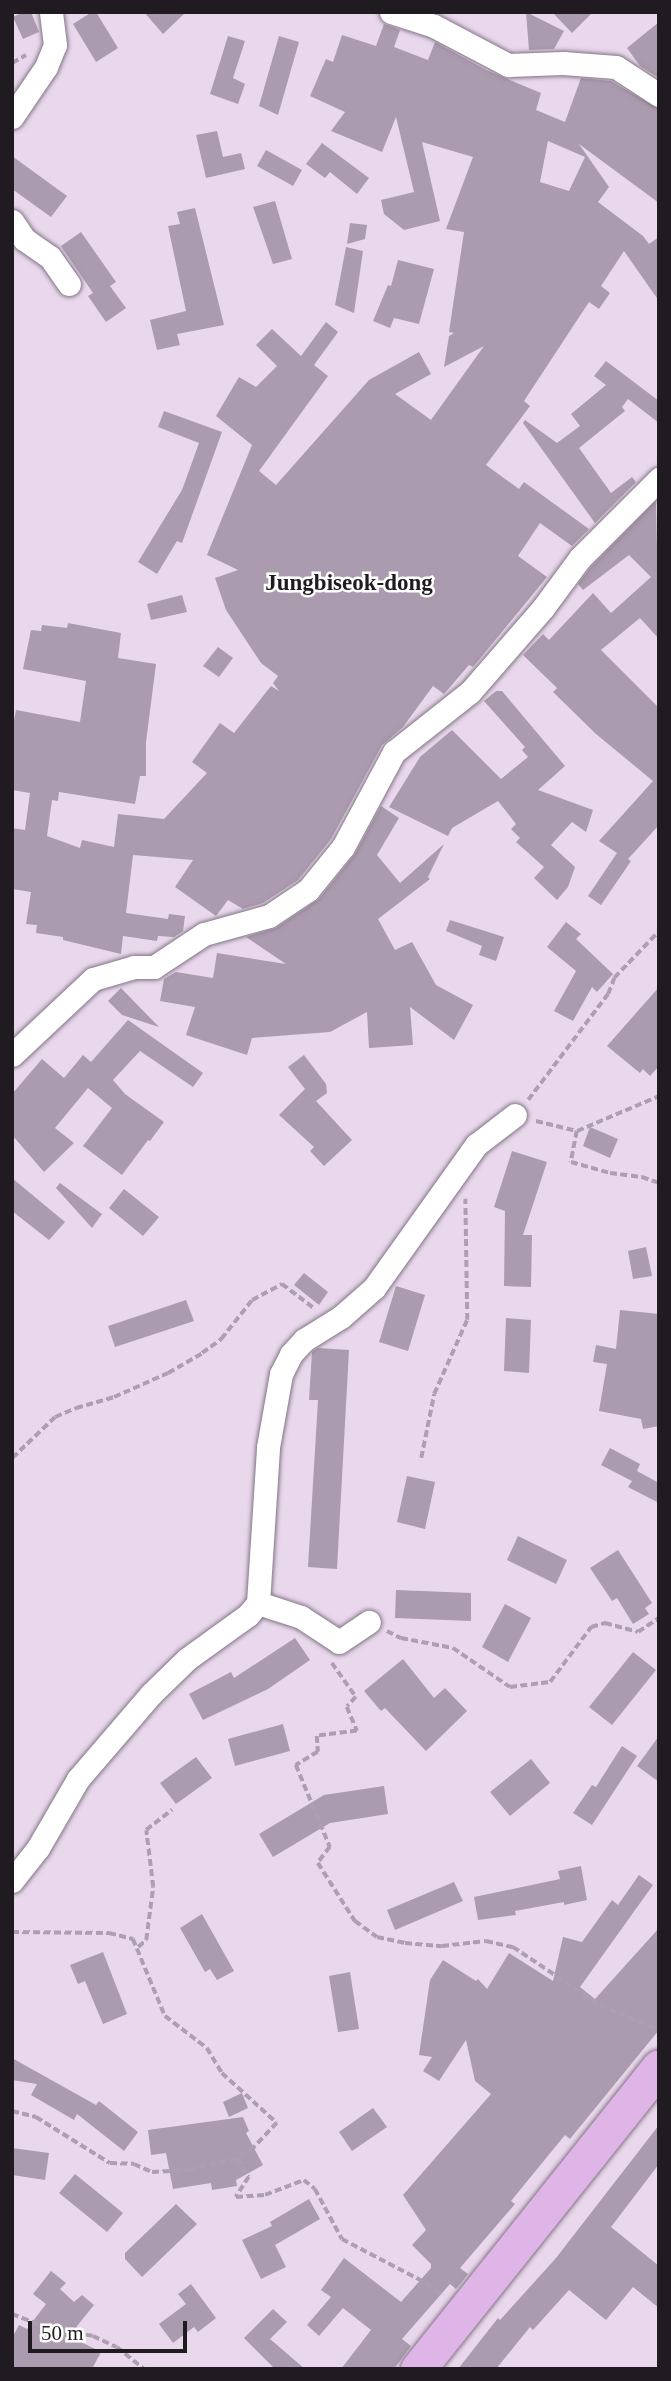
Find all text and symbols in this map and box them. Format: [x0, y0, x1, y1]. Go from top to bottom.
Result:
district label: Jungbiseok-dong [265, 569, 433, 597]
scale bar [32, 2308, 191, 2352]
text: 50 m [41, 2321, 84, 2345]

